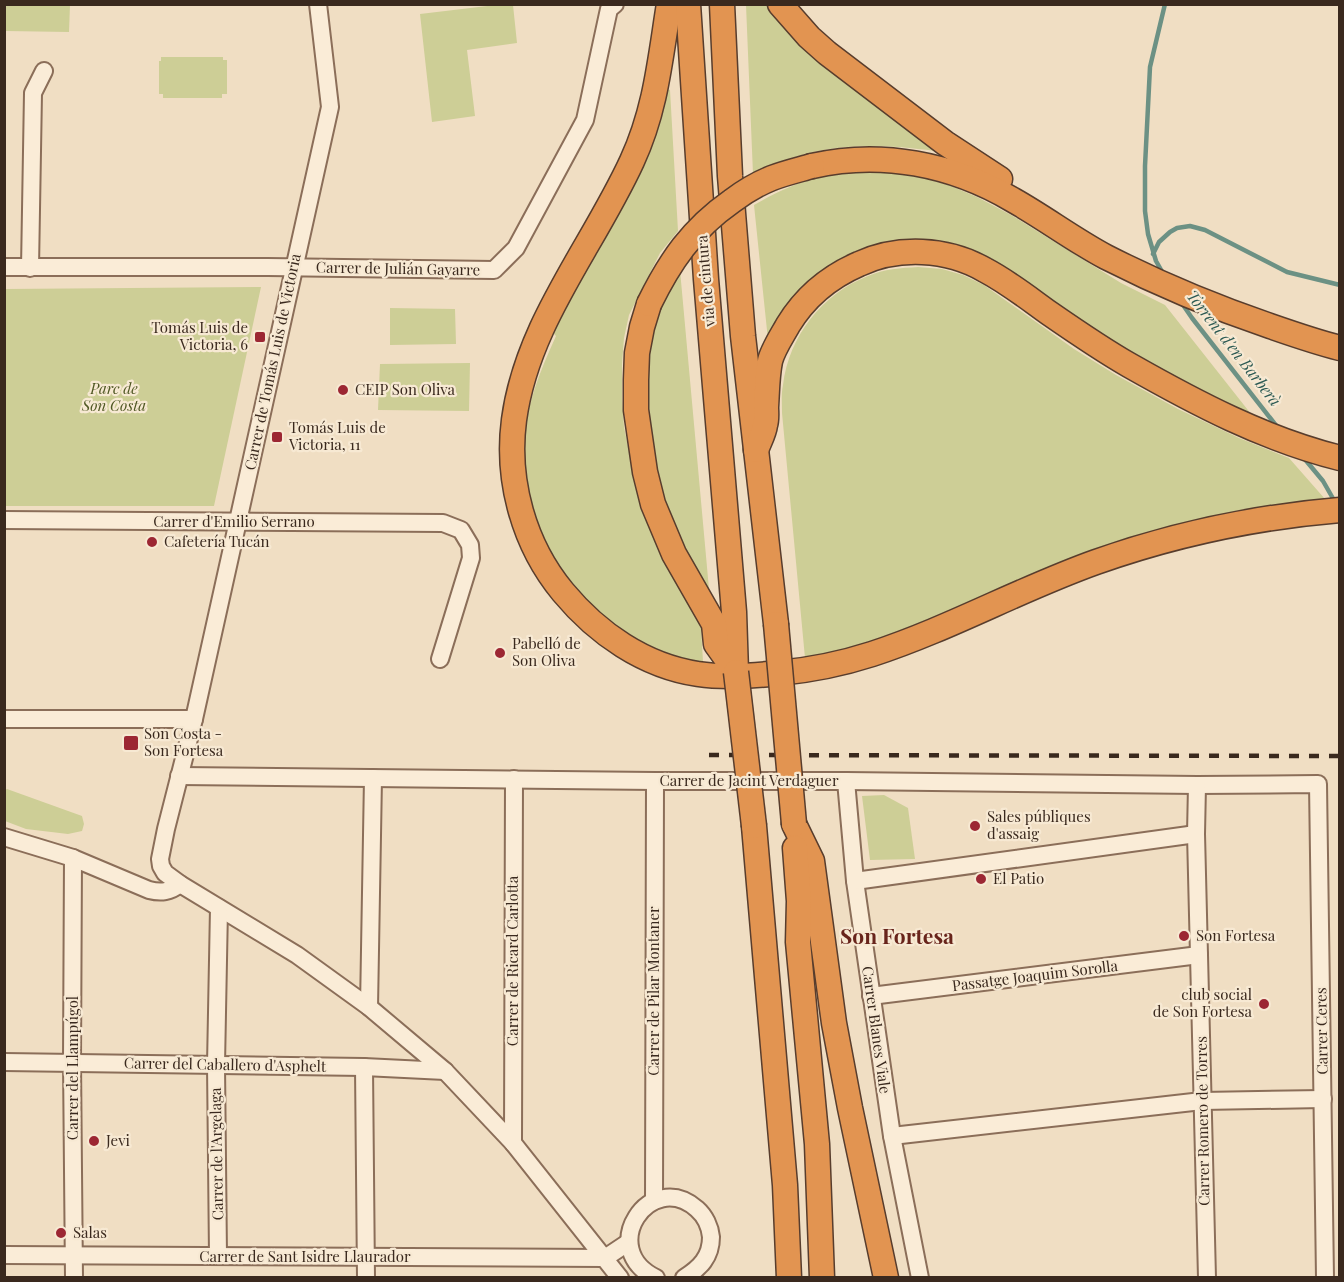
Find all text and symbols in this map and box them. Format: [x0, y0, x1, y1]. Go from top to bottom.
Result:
street label: via de cintura [691, 234, 719, 329]
street label: Carrer de Tomás Luis de Victoria [239, 251, 305, 472]
street label: Carrer de Julián Gayarre [316, 257, 480, 279]
water label: Torrent d'en Barberà [1182, 285, 1286, 410]
place label: Tomás Luis de Victoria, 6 [151, 317, 248, 354]
marker: Tomás Luis de Victoria, 6 [253, 330, 267, 344]
park label: Parc de Son Costa [81, 378, 146, 415]
place label: CEIP Son Oliva [355, 379, 456, 399]
marker: CEIP Son Oliva [336, 383, 350, 397]
place label: Tomás Luis de Victoria, 11 [288, 417, 386, 454]
marker: Tomás Luis de Victoria, 11 [270, 430, 284, 444]
street label: Carrer d'Emilio Serrano [153, 511, 315, 531]
place label: Cafetería Tucán [164, 531, 269, 551]
marker: Cafetería Tucán [145, 535, 159, 549]
place label: Pabelló de Son Oliva [512, 633, 581, 670]
marker: Pabelló de Son Oliva [493, 646, 507, 660]
place label: Son Costa - Son Fortesa [144, 723, 224, 760]
marker: Son Costa - Son Fortesa [122, 734, 140, 752]
street label: Carrer de Jacint Verdaguer [659, 770, 839, 790]
place label: Sales públiques d'assaig [987, 806, 1091, 843]
marker: Sales públiques d'assaig [968, 819, 982, 833]
place label: El Patio [993, 868, 1044, 888]
marker: El Patio [974, 872, 988, 886]
street label: Carrer de Ricard Carlotta [502, 875, 522, 1046]
street label: Carrer de Pilar Montaner [643, 906, 663, 1076]
district label: Son Fortesa [840, 921, 954, 949]
place label: Son Fortesa [1196, 925, 1276, 945]
marker: Son Fortesa [1177, 929, 1191, 943]
street label: Passatge Joaquim Sorolla [951, 955, 1119, 995]
street label: Carrer Blanes Viale [858, 965, 896, 1095]
place label: club social de Son Fortesa [1153, 984, 1253, 1021]
street label: Carrer Ceres [1310, 987, 1332, 1075]
street label: Carrer del Llampúgol [62, 996, 82, 1140]
marker: club social de Son Fortesa [1257, 997, 1271, 1011]
street label: Carrer Romero de Torres [1191, 1036, 1213, 1206]
street label: Carrer del Caballero d'Asphelt [124, 1052, 327, 1076]
street label: Carrer de l'Argelaga [205, 1087, 227, 1221]
place label: Jevi [105, 1130, 130, 1150]
marker: Jevi [87, 1134, 101, 1148]
place label: Salas [73, 1222, 107, 1242]
marker: Salas [54, 1226, 68, 1240]
street label: Carrer de Sant Isidre Llaurador [199, 1246, 411, 1266]

